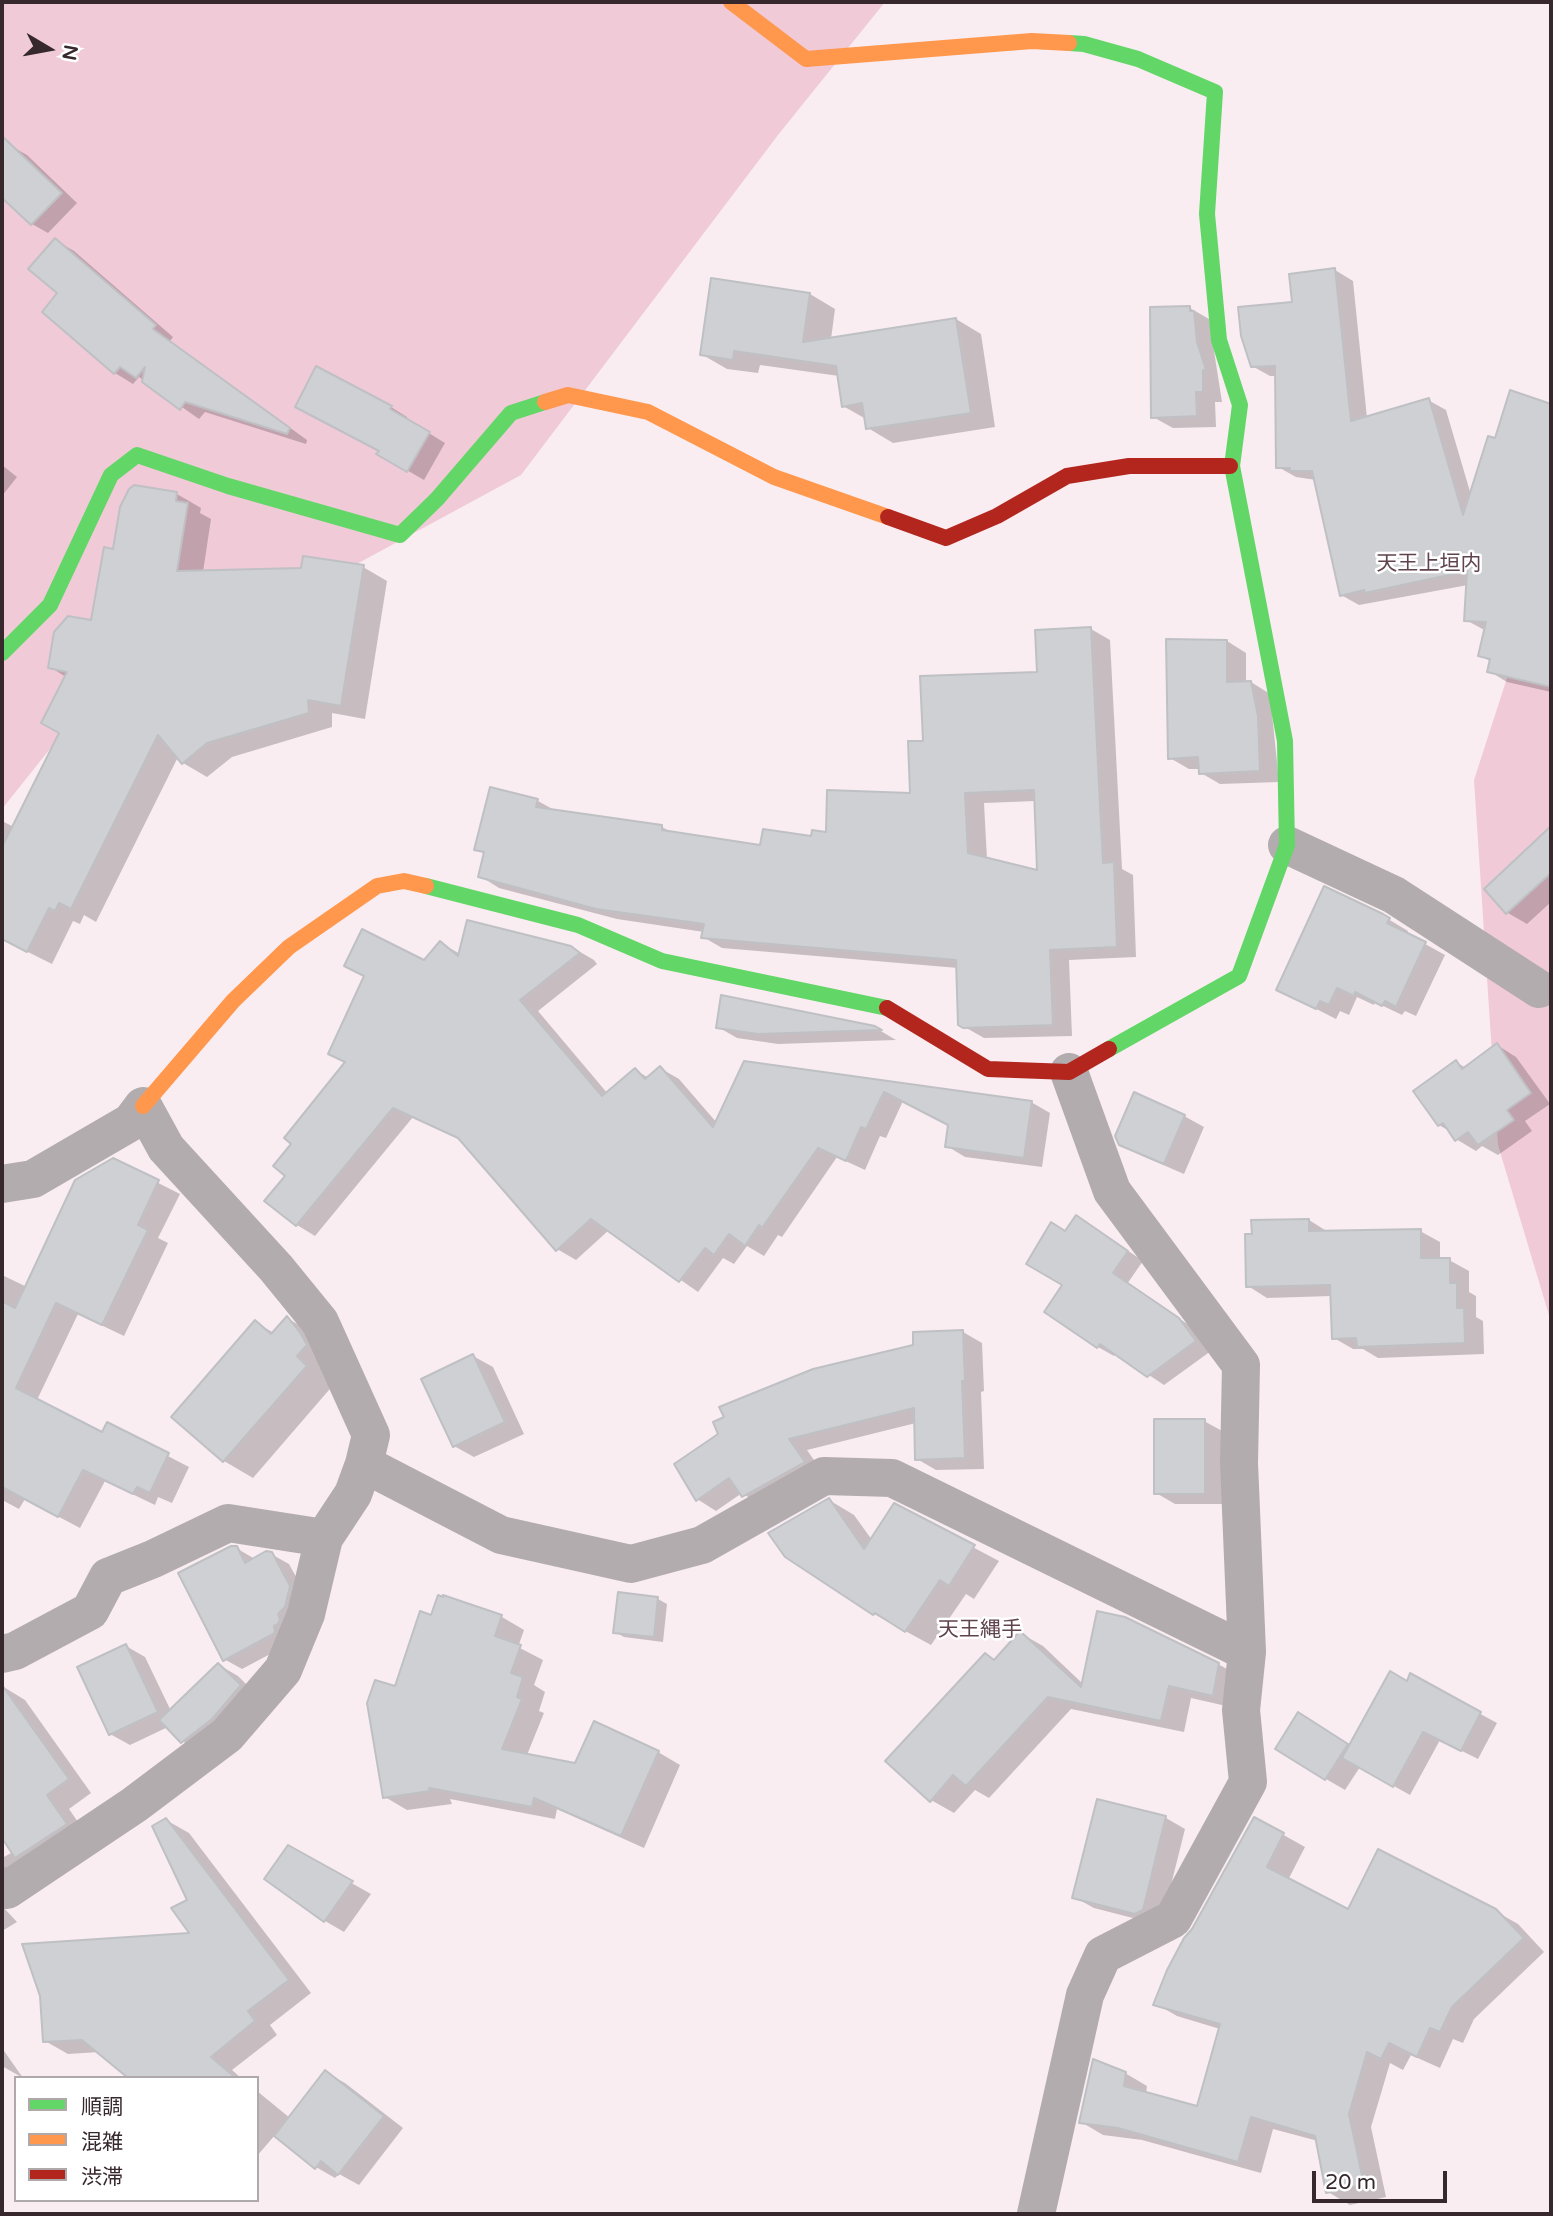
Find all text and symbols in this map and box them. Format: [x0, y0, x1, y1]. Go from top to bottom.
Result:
north arrow [14, 14, 84, 84]
text: N [58, 43, 82, 62]
district label: 天王上垣内 [1377, 551, 1481, 577]
district label: 天王縄手 [938, 1617, 1022, 1643]
legend [14, 2076, 259, 2202]
text: 順調 [81, 2095, 123, 2120]
text: 混雑 [81, 2130, 123, 2155]
scale bar [1315, 2156, 1450, 2200]
text: 渋滞 [81, 2165, 123, 2190]
text: 20 m [1325, 2170, 1376, 2195]

